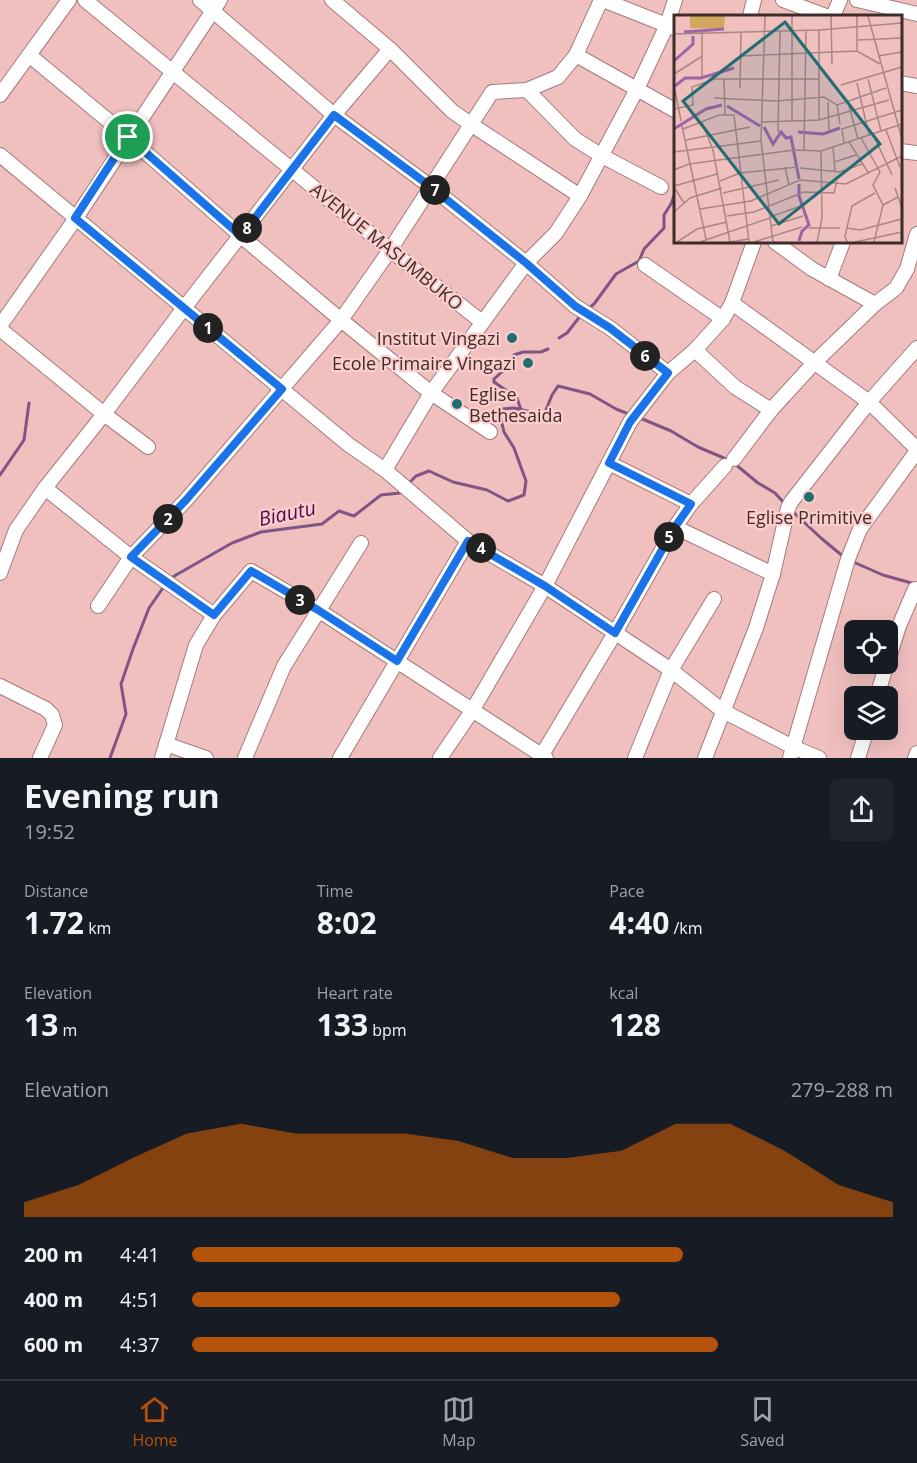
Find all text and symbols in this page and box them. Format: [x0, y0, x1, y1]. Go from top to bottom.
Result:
inset map [674, 15, 902, 243]
pin [102, 111, 153, 162]
icon: arrive [111, 120, 144, 153]
pin: 7 [420, 175, 450, 205]
street label: AVENUE MASUMBUKO [306, 177, 468, 315]
text: 7 [430, 179, 440, 201]
pin: 8 [232, 213, 262, 243]
text: 8 [242, 217, 252, 239]
pin: 1 [193, 313, 223, 343]
text: 1 [203, 317, 213, 339]
place label: Institut Vingazi [377, 326, 500, 350]
marker: Institut Vingazi [505, 331, 519, 345]
pin: 6 [630, 341, 660, 371]
text: 6 [640, 345, 650, 367]
place label: Ecole Primaire Vingazi [332, 351, 516, 375]
marker: Ecole Primaire Vingazi [521, 356, 535, 370]
place label: Eglise Bethesaida [469, 382, 562, 427]
marker: Eglise Bethesaida [450, 397, 464, 411]
marker: Eglise Primitive [802, 490, 816, 504]
water label: Biautu [256, 494, 318, 532]
pin: 2 [153, 504, 183, 534]
place label: Eglise Primitive [746, 505, 872, 529]
text: 2 [163, 508, 173, 530]
pin: 5 [654, 522, 684, 552]
text: 5 [664, 526, 674, 548]
pin: 4 [466, 533, 496, 563]
text: 4 [476, 537, 486, 559]
pin: 3 [285, 585, 315, 615]
text: 3 [295, 589, 305, 611]
map controls [844, 620, 898, 740]
button: locate [844, 620, 898, 674]
button: layers [844, 686, 898, 740]
text: Evening run [24, 773, 220, 818]
button: share [830, 778, 893, 841]
text: 19:52 [24, 818, 75, 845]
text: Distance [24, 880, 88, 902]
text: Time [317, 880, 353, 902]
text: Pace [609, 880, 645, 902]
text: 1.72 [24, 902, 84, 943]
text: 8:02 [317, 902, 377, 943]
text: 4:40 [609, 902, 669, 943]
text: km [84, 917, 111, 939]
text: /km [669, 917, 703, 939]
text: Elevation [24, 982, 92, 1004]
text: Heart rate [317, 982, 393, 1004]
text: kcal [609, 982, 638, 1004]
text: 13 [24, 1004, 58, 1045]
text: 133 [317, 1004, 368, 1045]
text: 128 [609, 1004, 661, 1045]
text: m [58, 1019, 77, 1041]
text: bpm [368, 1019, 407, 1041]
text: Elevation [24, 1076, 109, 1103]
text: 279–288 m [791, 1076, 893, 1103]
text: 200 m [24, 1241, 83, 1268]
text: 4:41 [120, 1241, 160, 1268]
text: 400 m [24, 1286, 83, 1313]
text: 4:51 [120, 1286, 160, 1313]
text: 600 m [24, 1331, 83, 1358]
text: 4:37 [120, 1331, 160, 1358]
tab: Home [132, 1393, 178, 1451]
tab: Map [442, 1393, 475, 1451]
tab: Saved [740, 1393, 785, 1451]

